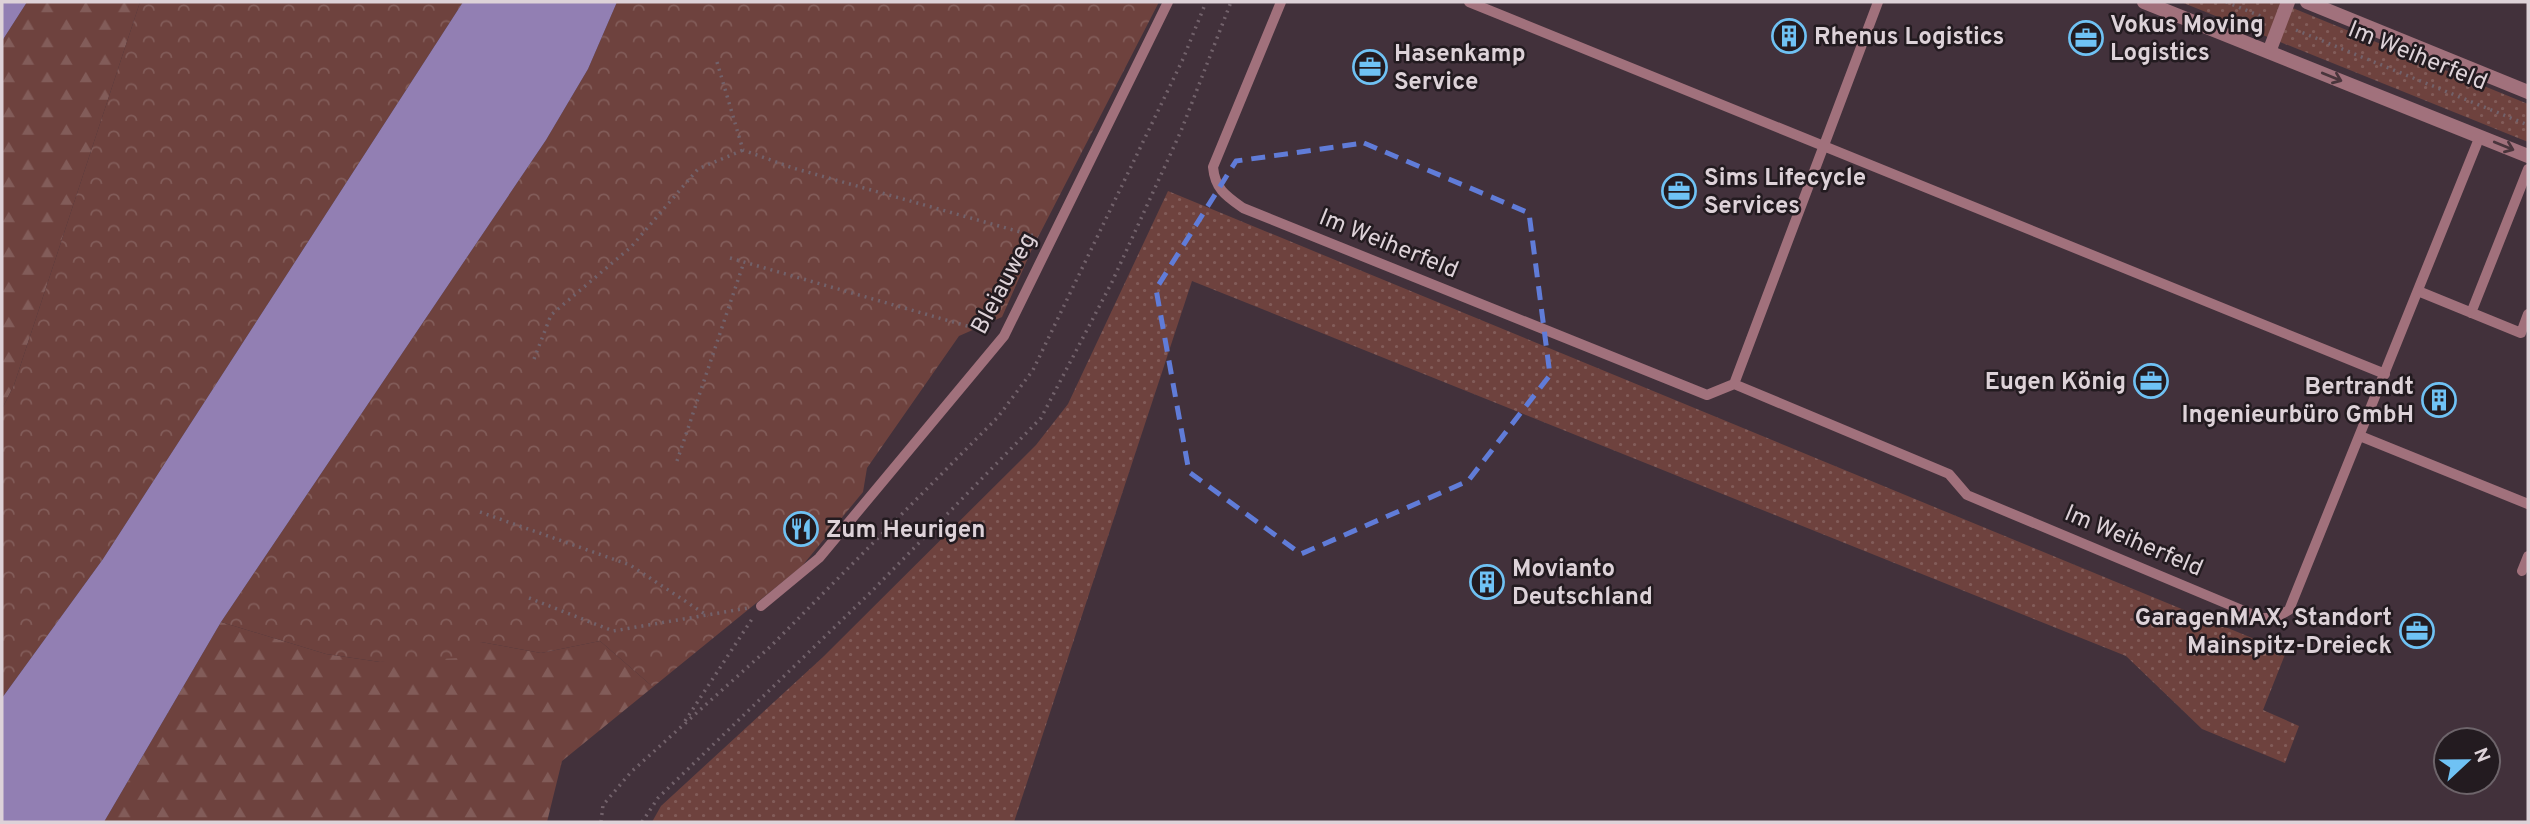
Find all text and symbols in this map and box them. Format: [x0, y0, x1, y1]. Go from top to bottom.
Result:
place label: Vokus Moving Logistics [2110, 11, 2264, 69]
street label: Im Weiherfeld [2343, 15, 2491, 98]
building icon: Rhenus Logistics [1770, 17, 1808, 55]
office icon: Vokus Moving Logistics [2067, 19, 2105, 57]
place label: Rhenus Logistics [1814, 23, 2004, 53]
place label: Hasenkamp Service [1394, 40, 1526, 98]
office icon: Hasenkamp Service [1351, 48, 1389, 86]
one-way arrow [2321, 72, 2343, 85]
one-way arrow [2493, 140, 2514, 153]
place label: Sims Lifecycle Services [1704, 164, 1866, 222]
office icon: Sims Lifecycle Services [1660, 172, 1698, 210]
street label: Im Weiherfeld [1314, 203, 1462, 286]
street label: Bleiauweg [965, 228, 1044, 340]
office icon: Eugen König [2132, 362, 2170, 400]
place label: Eugen König [1985, 368, 2126, 398]
place label: Bertrandt Ingenieurbüro GmbH [2181, 373, 2414, 431]
building icon: Bertrandt Ingenieurbüro GmbH [2420, 381, 2458, 419]
street label: Im Weiherfeld [2059, 499, 2207, 584]
restaurant icon: Zum Heurigen [782, 510, 820, 548]
place label: Zum Heurigen [826, 516, 985, 546]
place label: Movianto Deutschland [1512, 555, 1653, 613]
building icon: Movianto Deutschland [1468, 563, 1506, 601]
place label: GaragenMAX, Standort Mainspitz-Dreieck [2135, 604, 2392, 662]
office icon: GaragenMAX, Standort Mainspitz-Dreieck [2398, 612, 2436, 650]
north arrow [2432, 726, 2502, 796]
text: N [2467, 745, 2495, 766]

